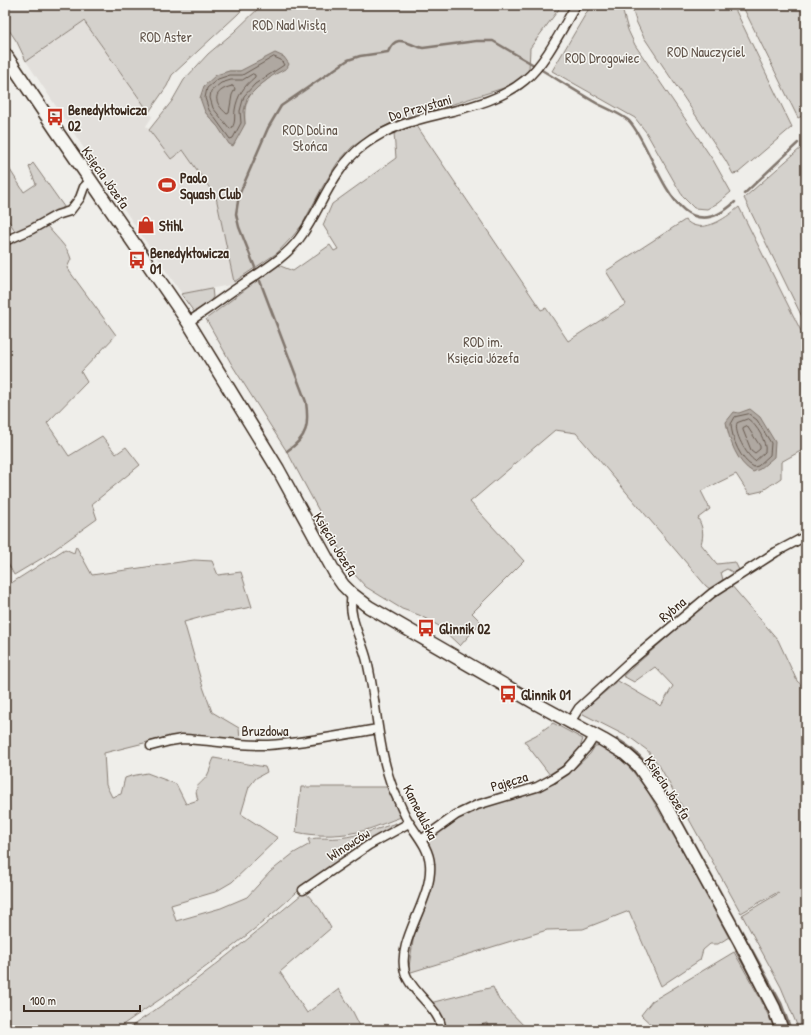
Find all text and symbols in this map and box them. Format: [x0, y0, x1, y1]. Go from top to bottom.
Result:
park label: ROD Nad Wisłą [252, 15, 327, 34]
park label: ROD Aster [140, 27, 193, 46]
park label: ROD Nauczyciel [667, 42, 745, 62]
park label: ROD Drogowiec [565, 48, 640, 68]
street label: Do Przystani [386, 89, 454, 126]
place label: Benedyktowicza 02 [68, 100, 147, 135]
bus stop icon: Benedyktowicza 02 [45, 107, 65, 127]
park label: ROD Dolina Słońca [283, 120, 338, 155]
street label: Księcia Józefa [78, 142, 135, 212]
place label: Paolo Squash Club [180, 168, 241, 205]
sports icon: Paolo Squash Club [157, 175, 177, 195]
shop icon: Stihl [136, 215, 156, 235]
place label: Stihl [159, 216, 183, 235]
place label: Benedyktowicza 01 [150, 243, 229, 278]
bus stop icon: Benedyktowicza 01 [127, 250, 147, 270]
park label: ROD im. Księcia Józefa [447, 332, 519, 367]
street label: Księcia Józefa [309, 508, 363, 580]
street label: Rybna [654, 592, 691, 627]
bus stop icon: Glinnik 02 [416, 618, 436, 638]
place label: Glinnik 02 [439, 619, 491, 638]
bus stop icon: Glinnik 01 [498, 684, 518, 704]
place label: Glinnik 01 [521, 685, 571, 704]
street label: Bruzdowa [241, 721, 289, 740]
street label: Księcia Józefa [641, 752, 696, 823]
street label: Pajęcza [488, 766, 531, 797]
street label: Kamedulska [399, 781, 443, 843]
street label: Winowców [323, 823, 374, 865]
scale bar [24, 987, 140, 1013]
text: 100 m [30, 992, 56, 1009]

